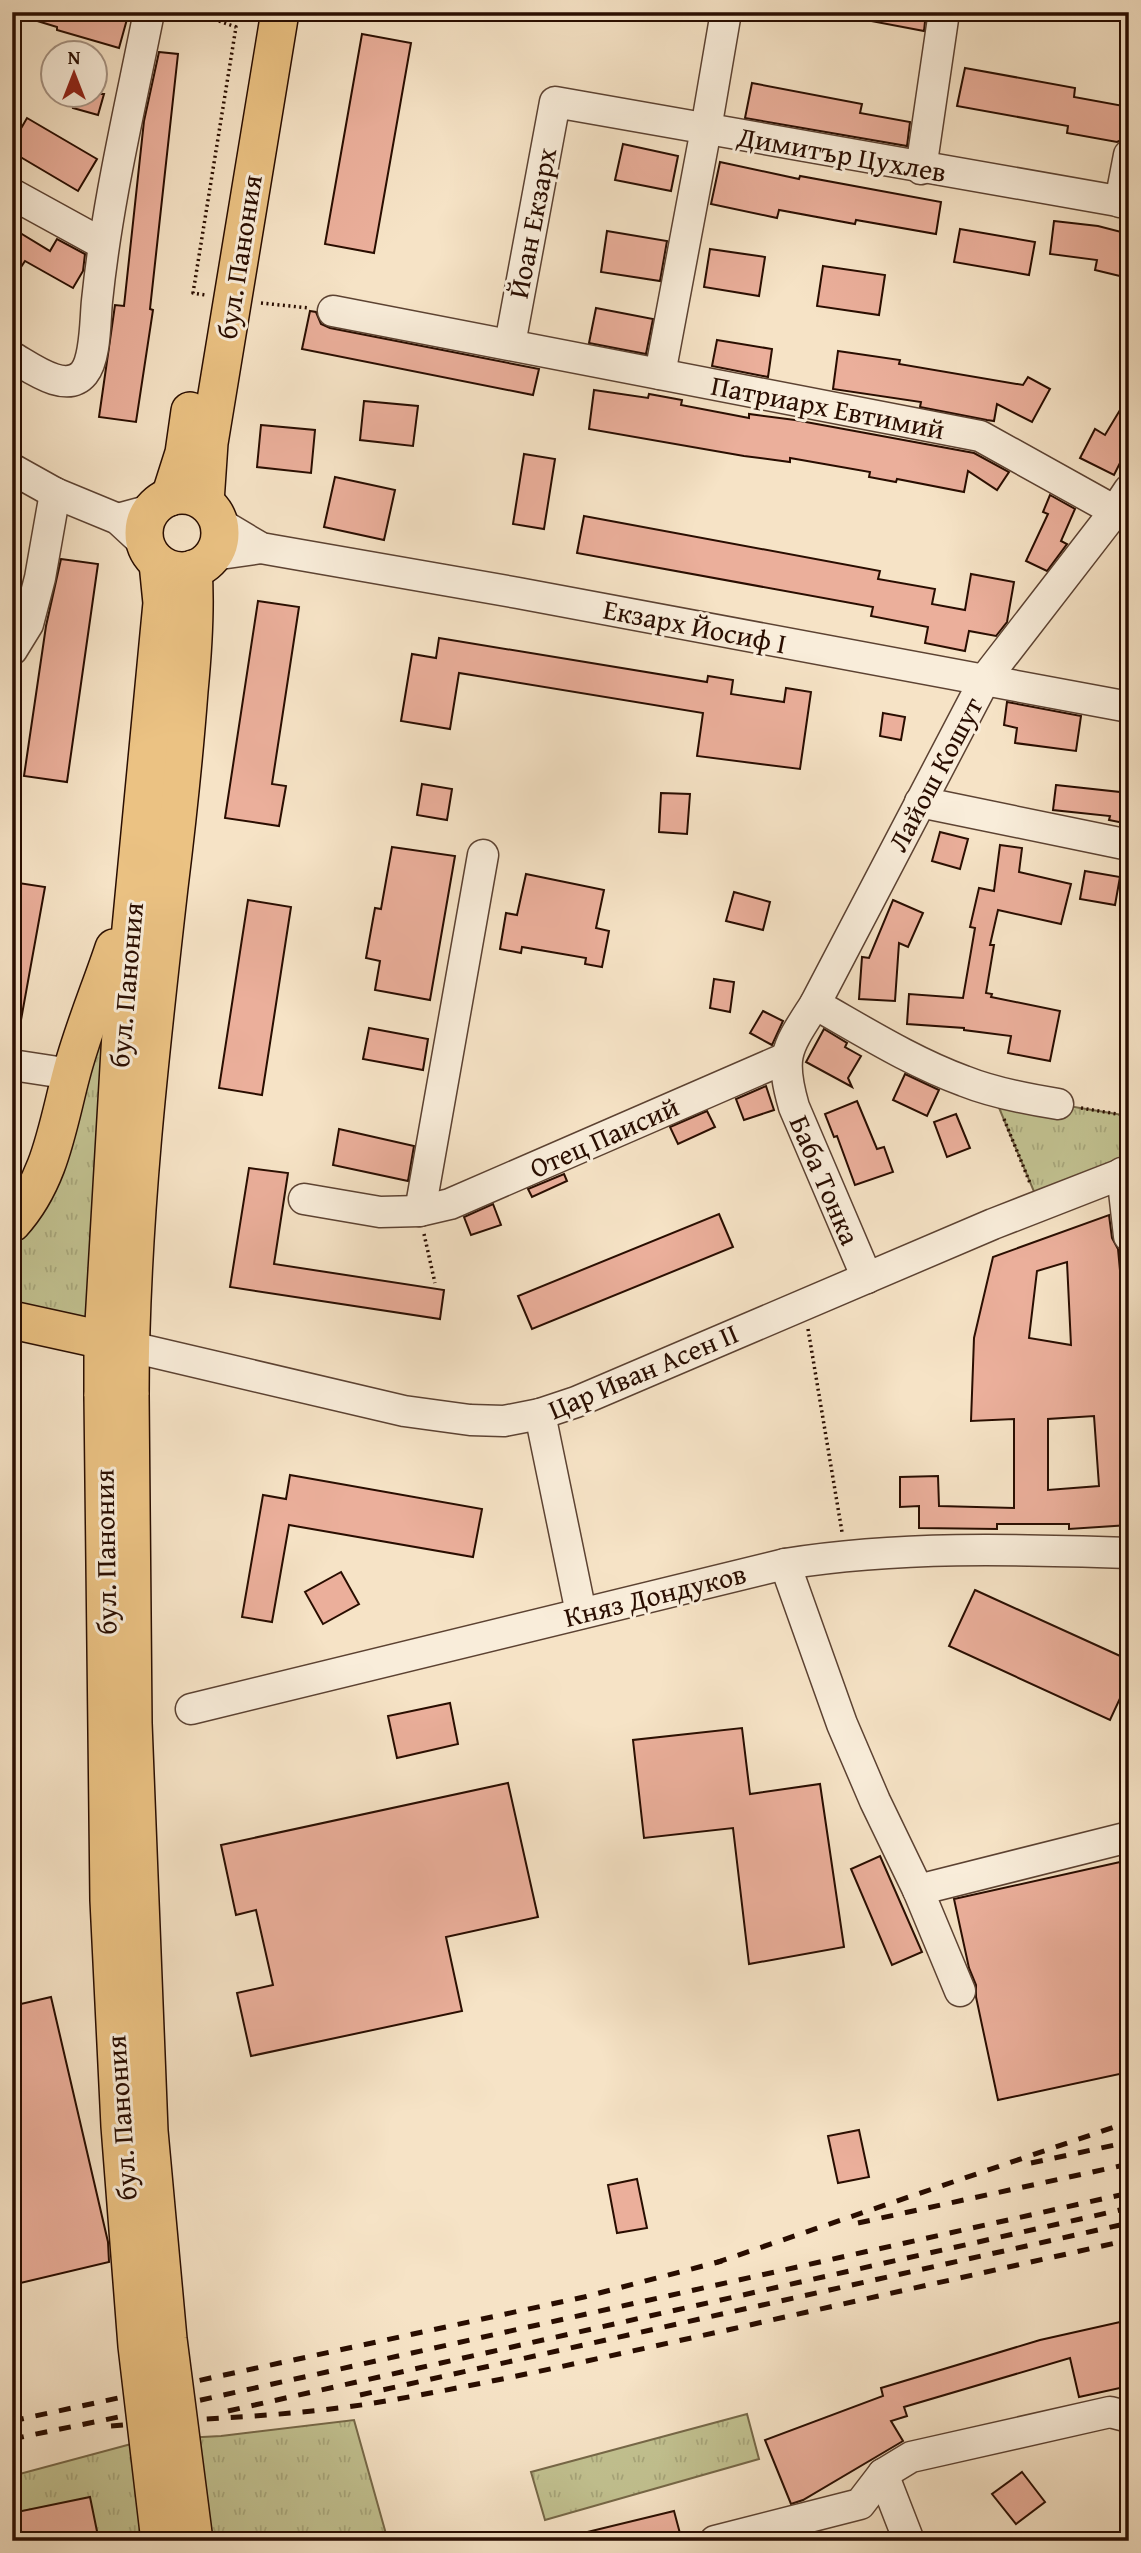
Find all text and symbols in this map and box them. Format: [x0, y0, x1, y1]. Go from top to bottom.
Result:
north arrow [38, 38, 108, 108]
text: N [68, 43, 81, 71]
street label: Димитър Цухлев [734, 115, 950, 192]
street label: Йоан Екзарх [497, 143, 566, 302]
street label: бул. Панония [205, 172, 272, 342]
street label: Патриарх Евтимий [708, 364, 948, 449]
street label: Екзарх Йосиф I [600, 588, 790, 663]
street label: Лайош Кошут [877, 689, 993, 858]
street label: бул. Панония [98, 901, 153, 1069]
street label: Отец Паисий [523, 1085, 685, 1188]
street label: Баба Тонка [780, 1109, 871, 1252]
street label: Цар Иван Асен II [541, 1312, 744, 1429]
street label: бул. Панония [83, 1469, 126, 1635]
street label: Княз Дондуков [559, 1552, 750, 1637]
street label: бул. Панония [94, 2034, 147, 2202]

